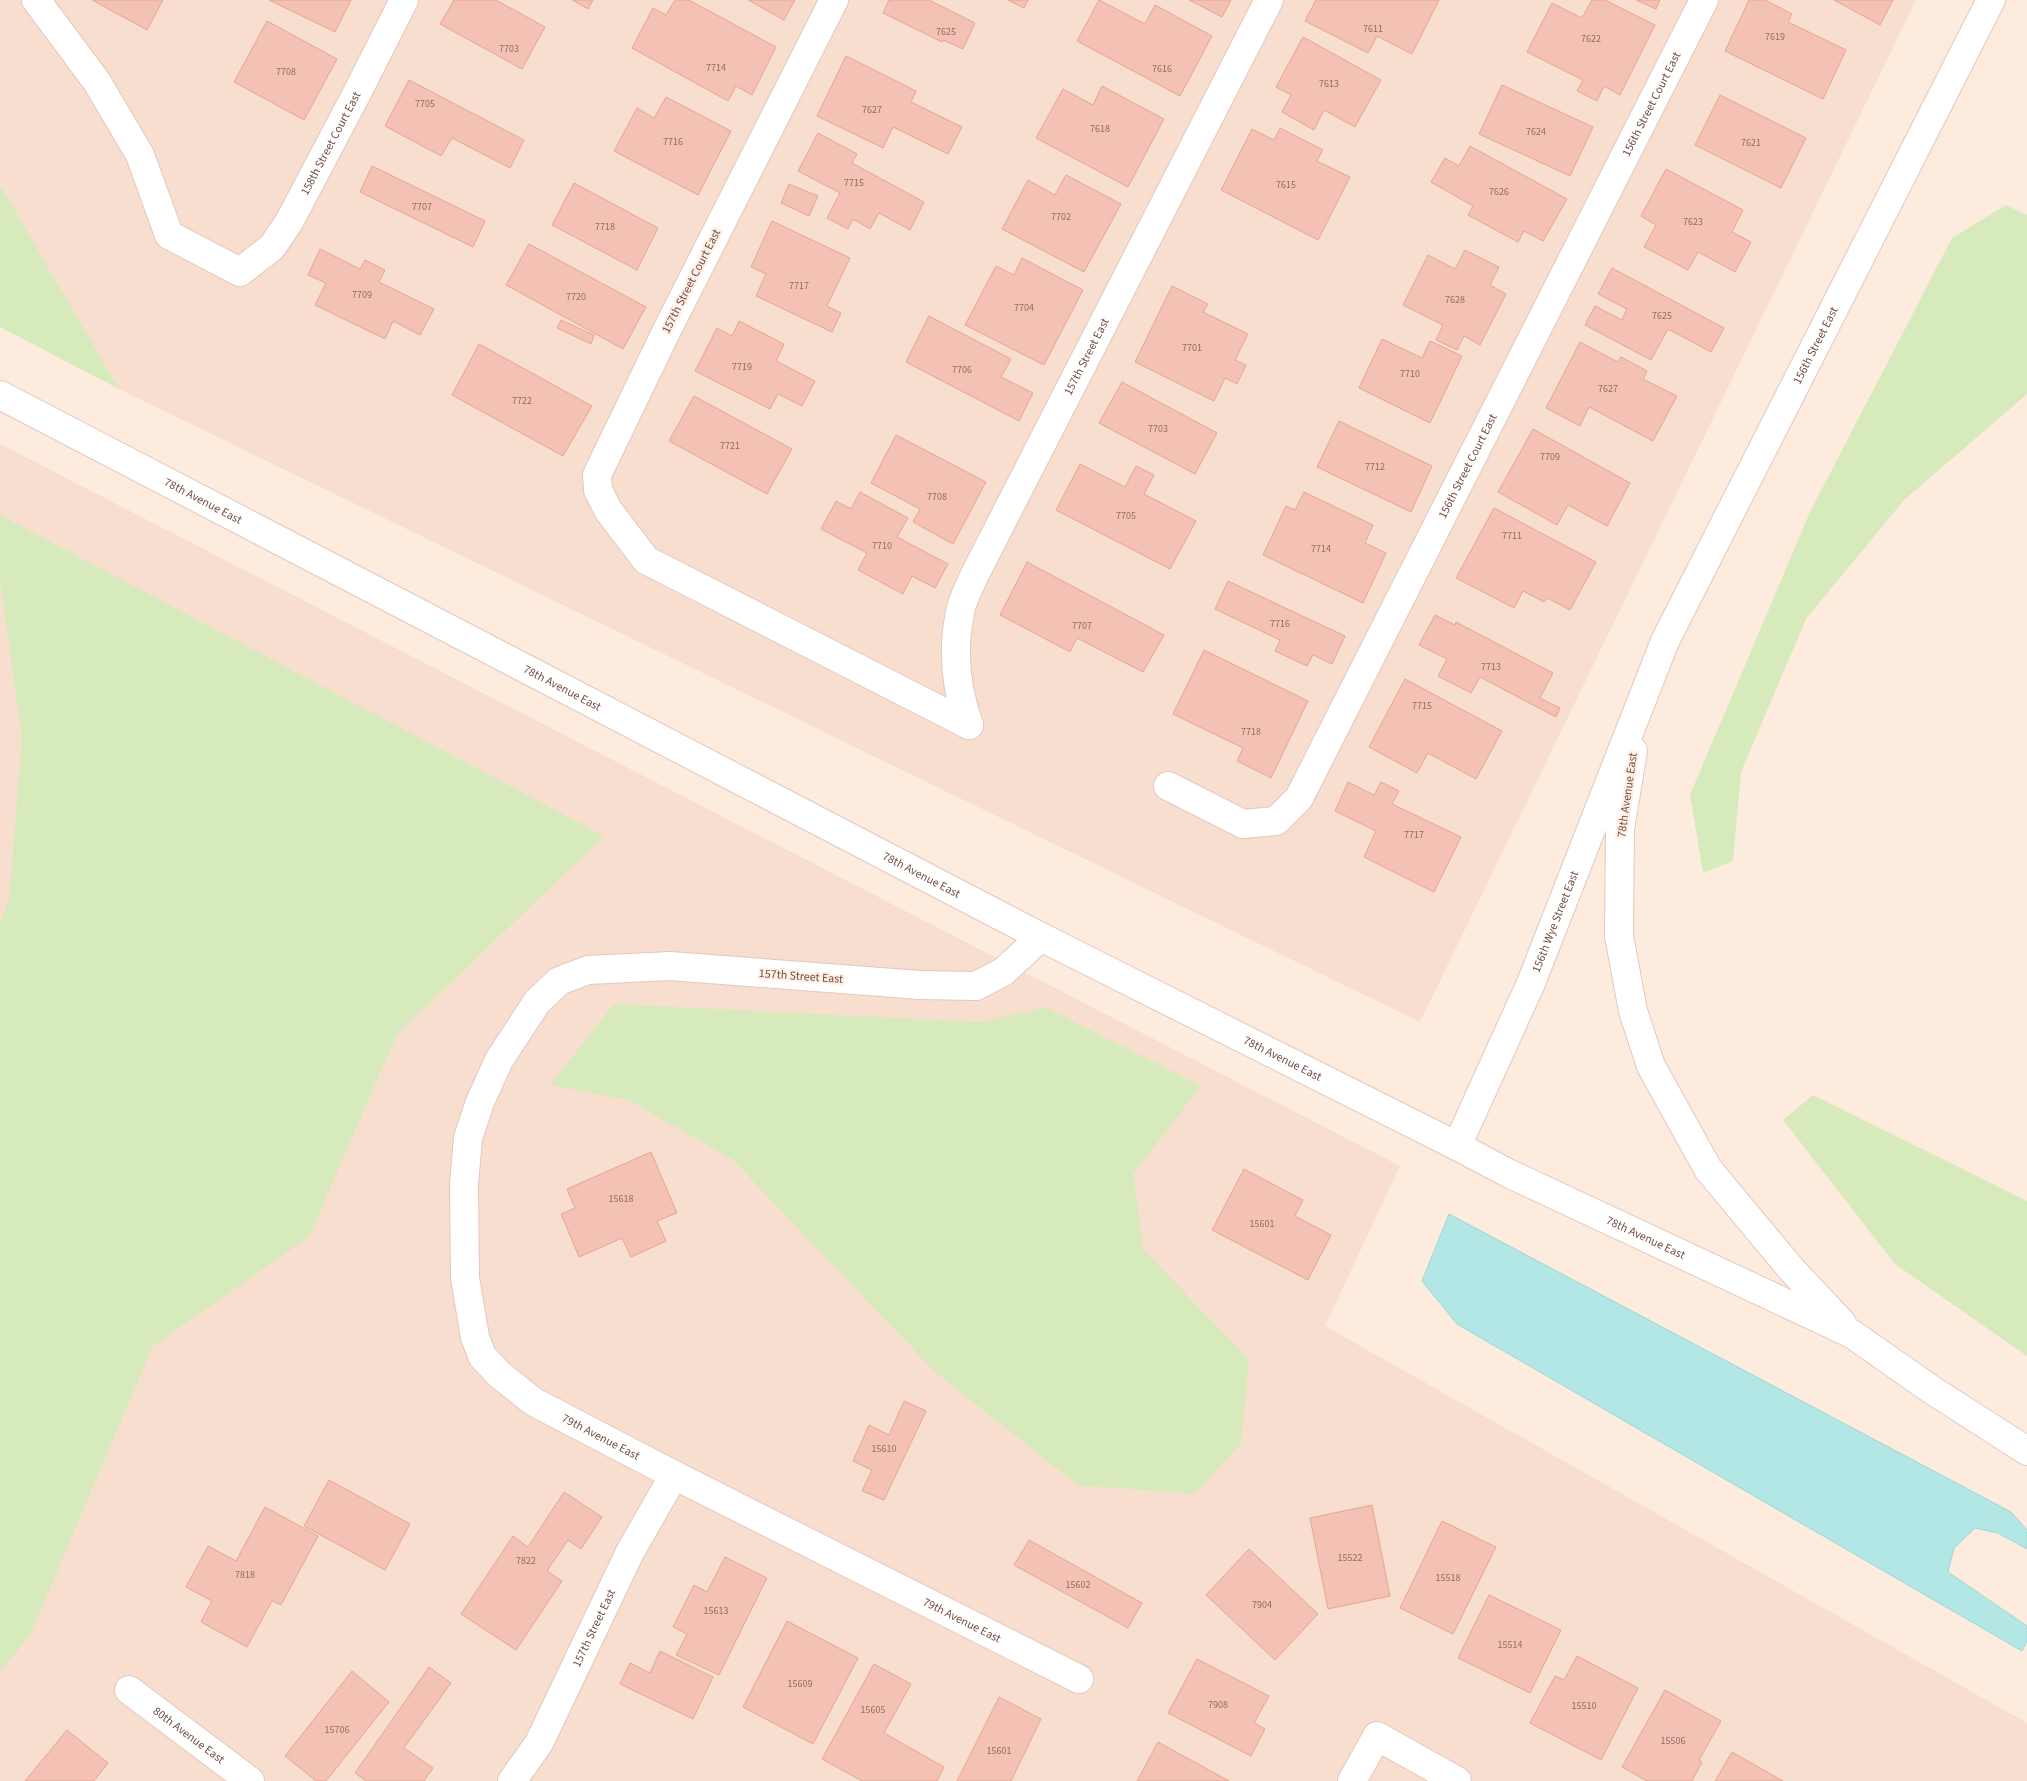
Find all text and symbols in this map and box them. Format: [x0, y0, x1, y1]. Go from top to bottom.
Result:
house number: 7611 [1363, 22, 1383, 36]
house number: 7625 [936, 25, 956, 39]
house number: 7619 [1765, 30, 1785, 44]
house number: 7622 [1581, 32, 1601, 46]
house number: 7703 [499, 42, 519, 56]
street label: 156th Street Court East [1618, 49, 1685, 159]
house number: 7714 [706, 61, 726, 75]
house number: 7616 [1152, 62, 1172, 76]
house number: 7708 [276, 65, 296, 79]
house number: 7613 [1319, 77, 1339, 91]
street label: 158th Street Court East [297, 89, 365, 198]
house number: 7705 [415, 97, 435, 111]
house number: 7627 [862, 103, 882, 117]
house number: 7618 [1090, 122, 1110, 136]
house number: 7624 [1526, 125, 1546, 139]
house number: 7716 [663, 135, 683, 149]
house number: 7621 [1741, 136, 1761, 150]
house number: 7715 [844, 176, 864, 190]
house number: 7615 [1276, 178, 1296, 192]
house number: 7626 [1489, 185, 1509, 199]
house number: 7707 [412, 200, 432, 214]
house number: 7702 [1051, 210, 1071, 224]
house number: 7623 [1683, 215, 1703, 229]
house number: 7718 [595, 220, 615, 234]
street label: 157th Street Court East [658, 226, 725, 336]
house number: 7717 [789, 279, 809, 293]
house number: 7709 [352, 288, 372, 302]
house number: 7720 [566, 290, 586, 304]
house number: 7628 [1445, 293, 1465, 307]
house number: 7704 [1014, 301, 1034, 315]
street label: 156th Street East [1789, 304, 1843, 387]
house number: 7625 [1652, 309, 1672, 323]
street label: 157th Street East [1060, 315, 1114, 398]
house number: 7701 [1182, 341, 1202, 355]
house number: 7719 [732, 360, 752, 374]
house number: 7706 [952, 363, 972, 377]
house number: 7710 [1400, 367, 1420, 381]
house number: 7627 [1598, 382, 1618, 396]
house number: 7722 [512, 394, 532, 408]
street label: 156th Street Court East [1434, 411, 1502, 521]
house number: 7703 [1148, 422, 1168, 436]
house number: 7721 [720, 439, 740, 453]
house number: 7709 [1540, 450, 1560, 464]
house number: 7712 [1365, 460, 1385, 474]
street label: 78th Avenue East [161, 474, 245, 529]
house number: 7708 [927, 490, 947, 504]
house number: 7705 [1116, 509, 1136, 523]
house number: 7711 [1502, 529, 1522, 543]
house number: 7710 [872, 539, 892, 553]
house number: 7714 [1311, 542, 1331, 556]
house number: 7716 [1270, 617, 1290, 631]
house number: 7707 [1072, 619, 1092, 633]
house number: 7713 [1481, 660, 1501, 674]
street label: 78th Avenue East [520, 661, 604, 716]
house number: 7715 [1412, 699, 1432, 713]
house number: 7718 [1241, 725, 1261, 739]
street label: 78th Avenue East [1613, 752, 1642, 839]
house number: 7717 [1404, 828, 1424, 842]
street label: 78th Avenue East [879, 848, 963, 903]
street label: 156th Wye Street East [1528, 868, 1583, 975]
street label: 157th Street East [758, 965, 844, 988]
street label: 78th Avenue East [1240, 1032, 1324, 1086]
house number: 15618 [609, 1192, 633, 1206]
street label: 78th Avenue East [1603, 1212, 1688, 1264]
house number: 15601 [1250, 1217, 1274, 1231]
street label: 79th Avenue East [559, 1410, 643, 1465]
house number: 15610 [872, 1442, 896, 1456]
house number: 15522 [1338, 1551, 1362, 1565]
house number: 7822 [516, 1554, 536, 1568]
house number: 7818 [235, 1568, 255, 1582]
house number: 15518 [1436, 1571, 1460, 1585]
house number: 15602 [1066, 1578, 1090, 1592]
street label: 157th Street East [568, 1586, 620, 1670]
street label: 79th Avenue East [920, 1594, 1004, 1647]
house number: 7904 [1252, 1598, 1272, 1612]
house number: 15613 [704, 1604, 728, 1618]
house number: 15514 [1498, 1638, 1522, 1652]
house number: 15609 [788, 1677, 812, 1691]
house number: 7908 [1208, 1698, 1228, 1712]
house number: 15510 [1572, 1699, 1596, 1713]
street label: 80th Avenue East [149, 1703, 228, 1768]
house number: 15605 [861, 1703, 885, 1717]
house number: 15706 [325, 1723, 349, 1737]
house number: 15506 [1661, 1734, 1685, 1748]
house number: 15601 [987, 1744, 1011, 1758]

